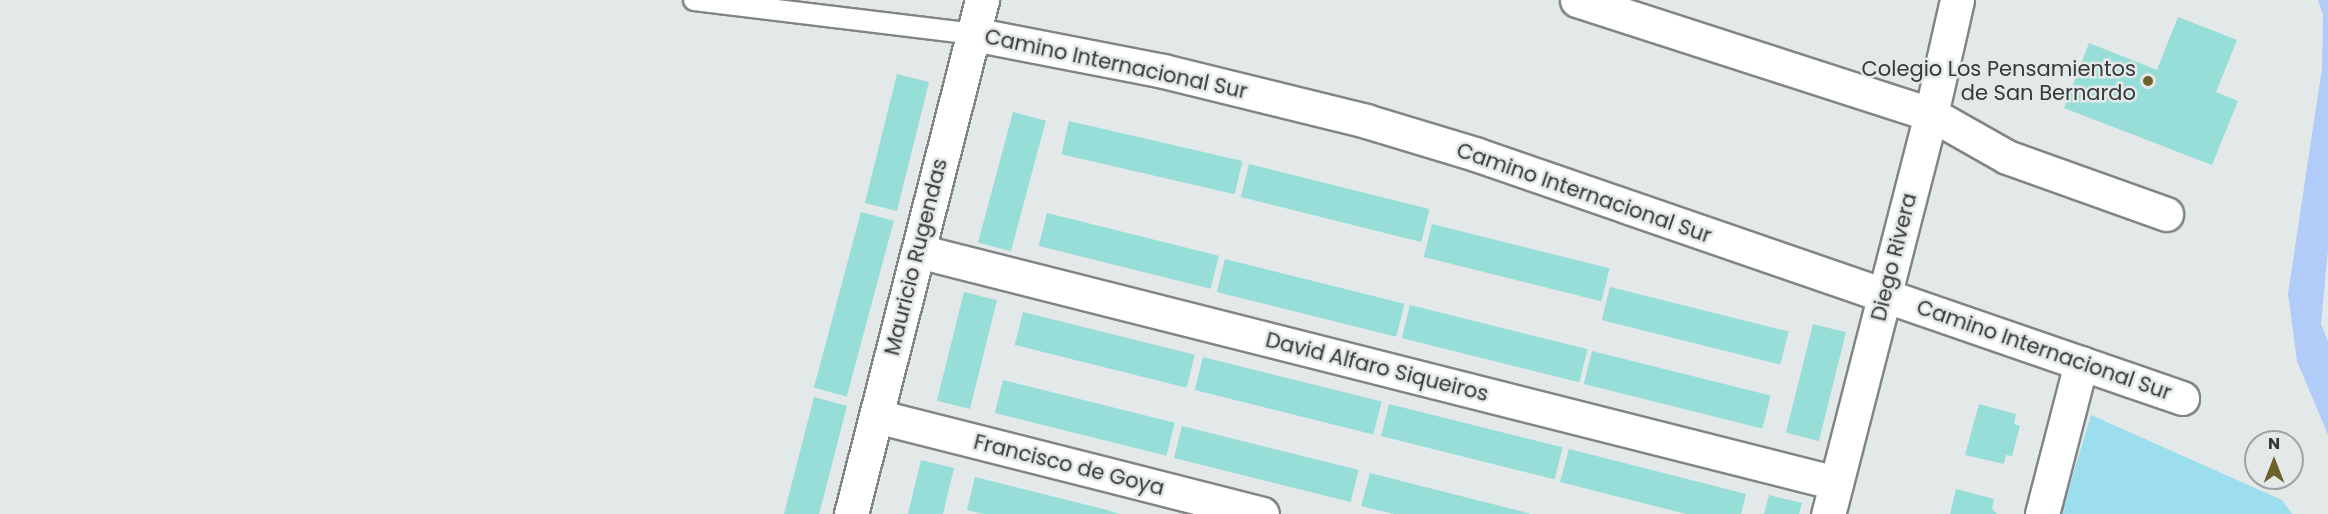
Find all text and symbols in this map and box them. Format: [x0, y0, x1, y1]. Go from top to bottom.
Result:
street label: Camino Internacional Sur [982, 24, 1250, 104]
place label: Colegio Los Pensamientos de San Bernardo [1862, 56, 2136, 106]
marker: Colegio Los Pensamientos de San Bernardo [2141, 74, 2155, 88]
street label: Camino Internacional Sur [1453, 137, 1715, 249]
street label: Mauricio Rugendas [879, 156, 953, 358]
street label: Diego Rivera [1866, 190, 1922, 324]
street label: Camino Internacional Sur [1913, 294, 2175, 406]
street label: David Alfaro Siqueiros [1263, 327, 1491, 407]
street label: Francisco de Goya [971, 429, 1167, 501]
north arrow [2244, 430, 2304, 490]
text: N [2268, 432, 2280, 455]

